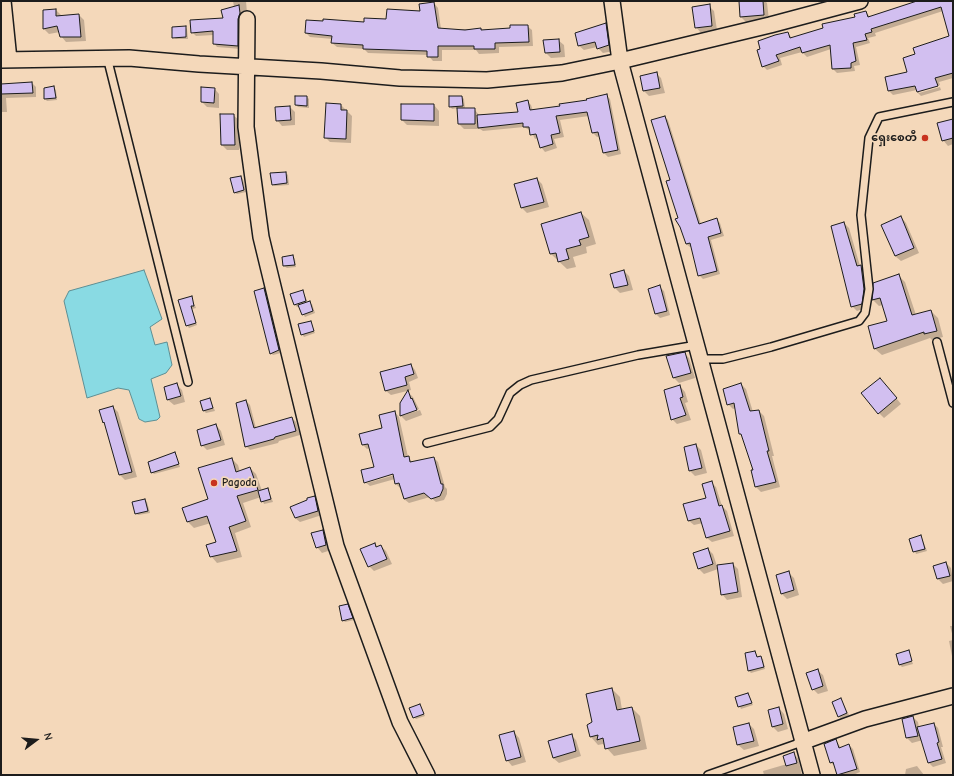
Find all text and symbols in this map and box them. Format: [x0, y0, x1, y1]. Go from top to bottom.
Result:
place label: ရှေးစေတီ [871, 131, 917, 145]
marker: ရှေးစေတီ [920, 133, 930, 143]
place label: Pagoda [222, 476, 257, 490]
marker: Pagoda [209, 478, 219, 488]
north arrow [16, 720, 56, 760]
text: N [41, 731, 55, 742]

